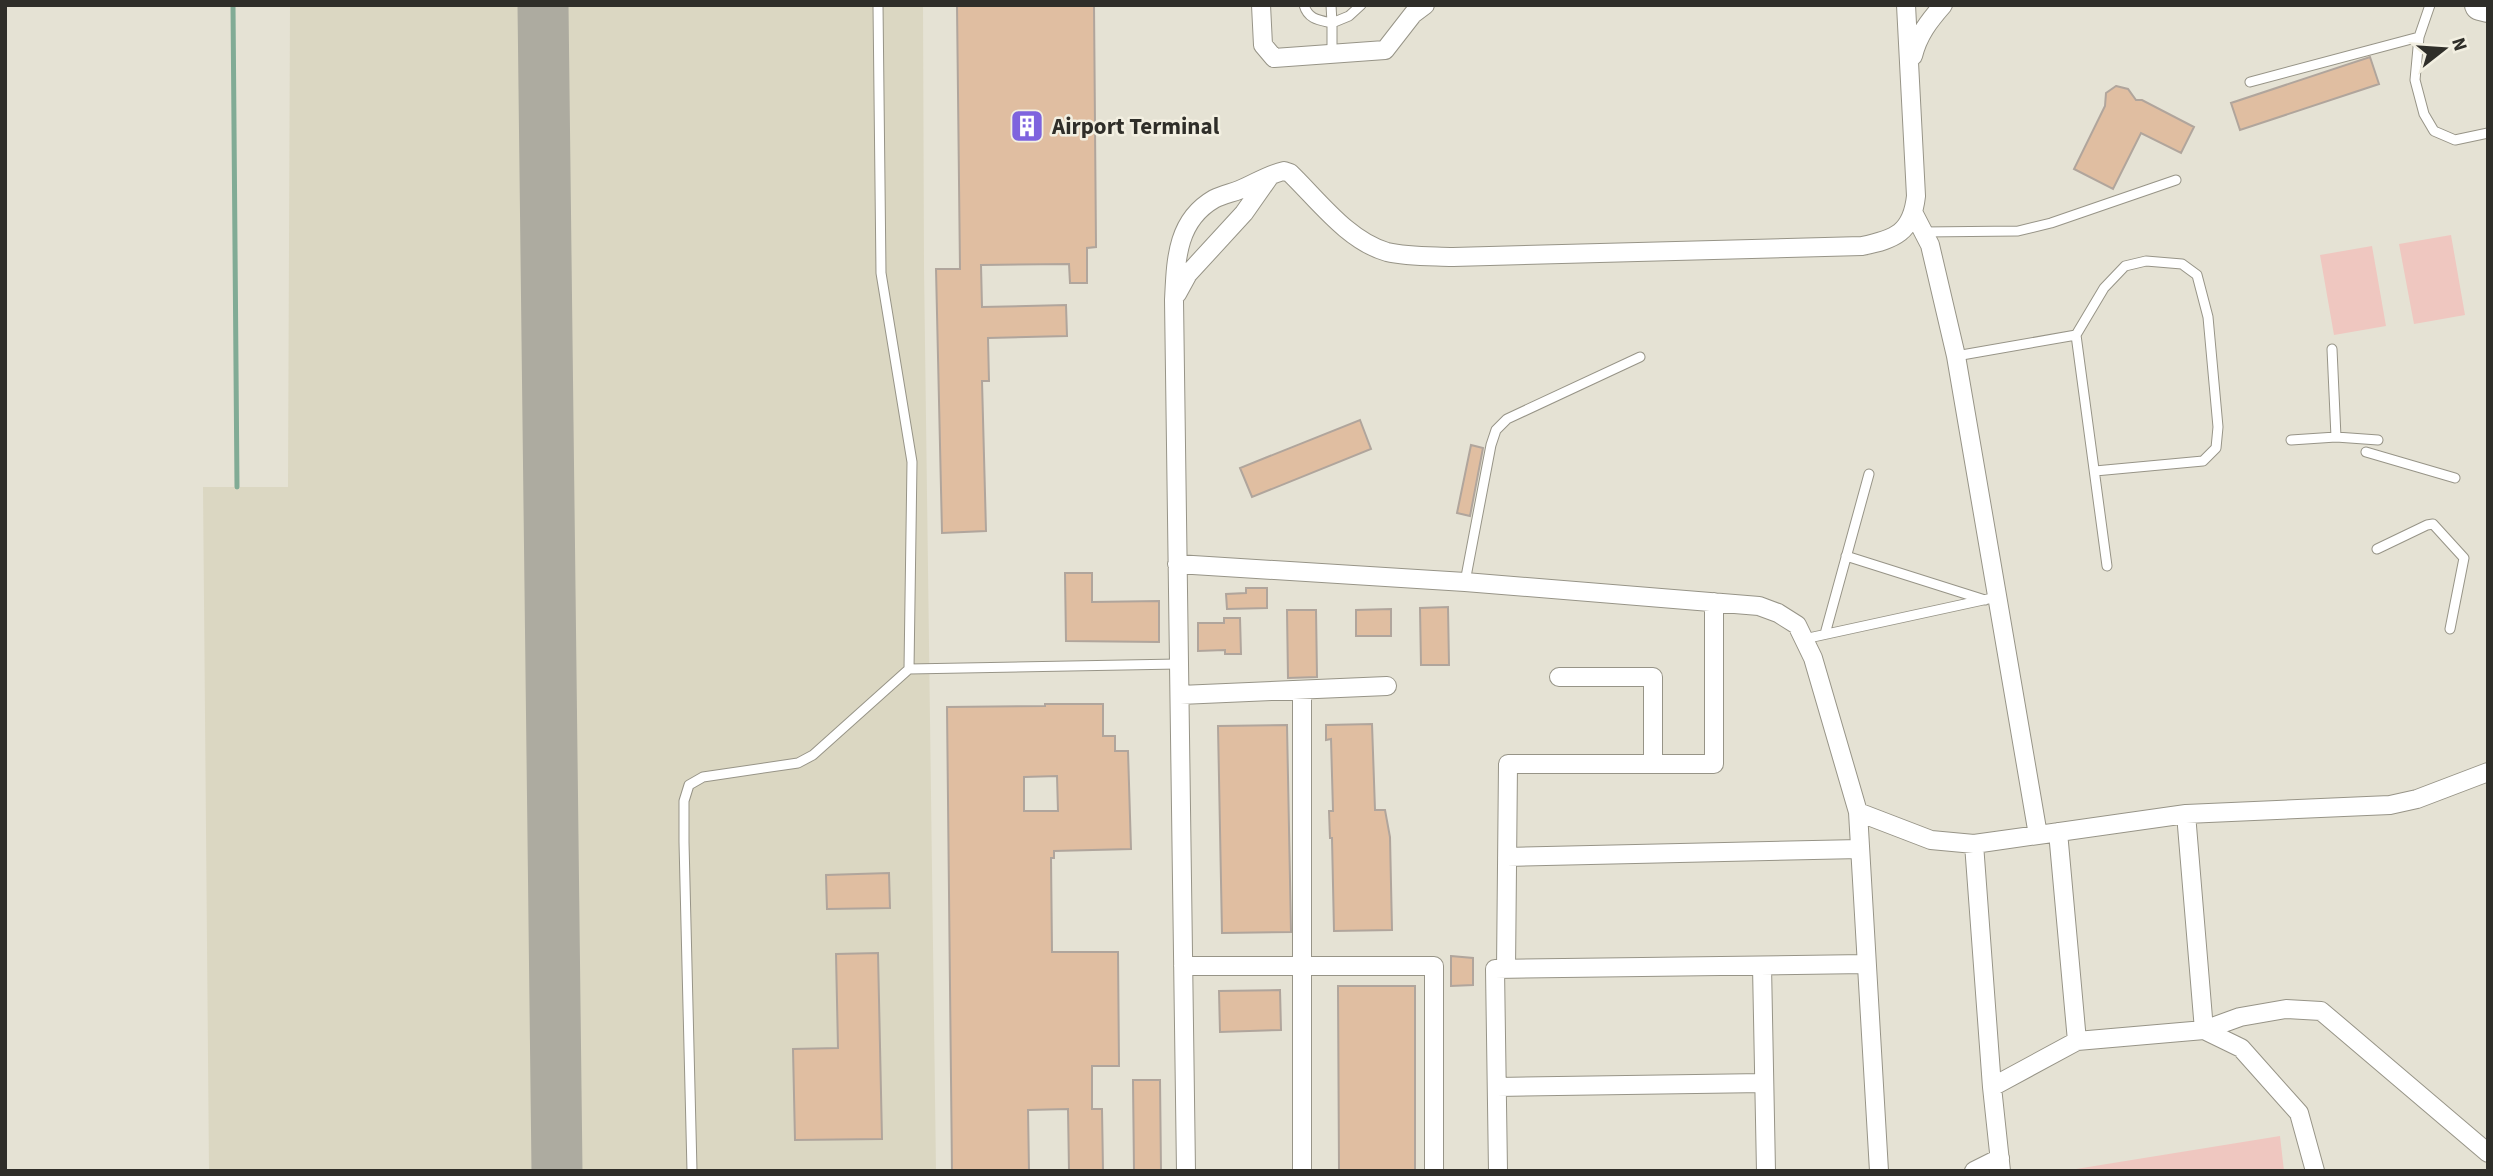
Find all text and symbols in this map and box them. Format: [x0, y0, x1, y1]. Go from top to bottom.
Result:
north arrow [2409, 14, 2479, 84]
text: N [2444, 34, 2474, 54]
building icon: Airport Terminal [1008, 107, 1046, 145]
place label: Airport Terminal [1051, 110, 1220, 143]

